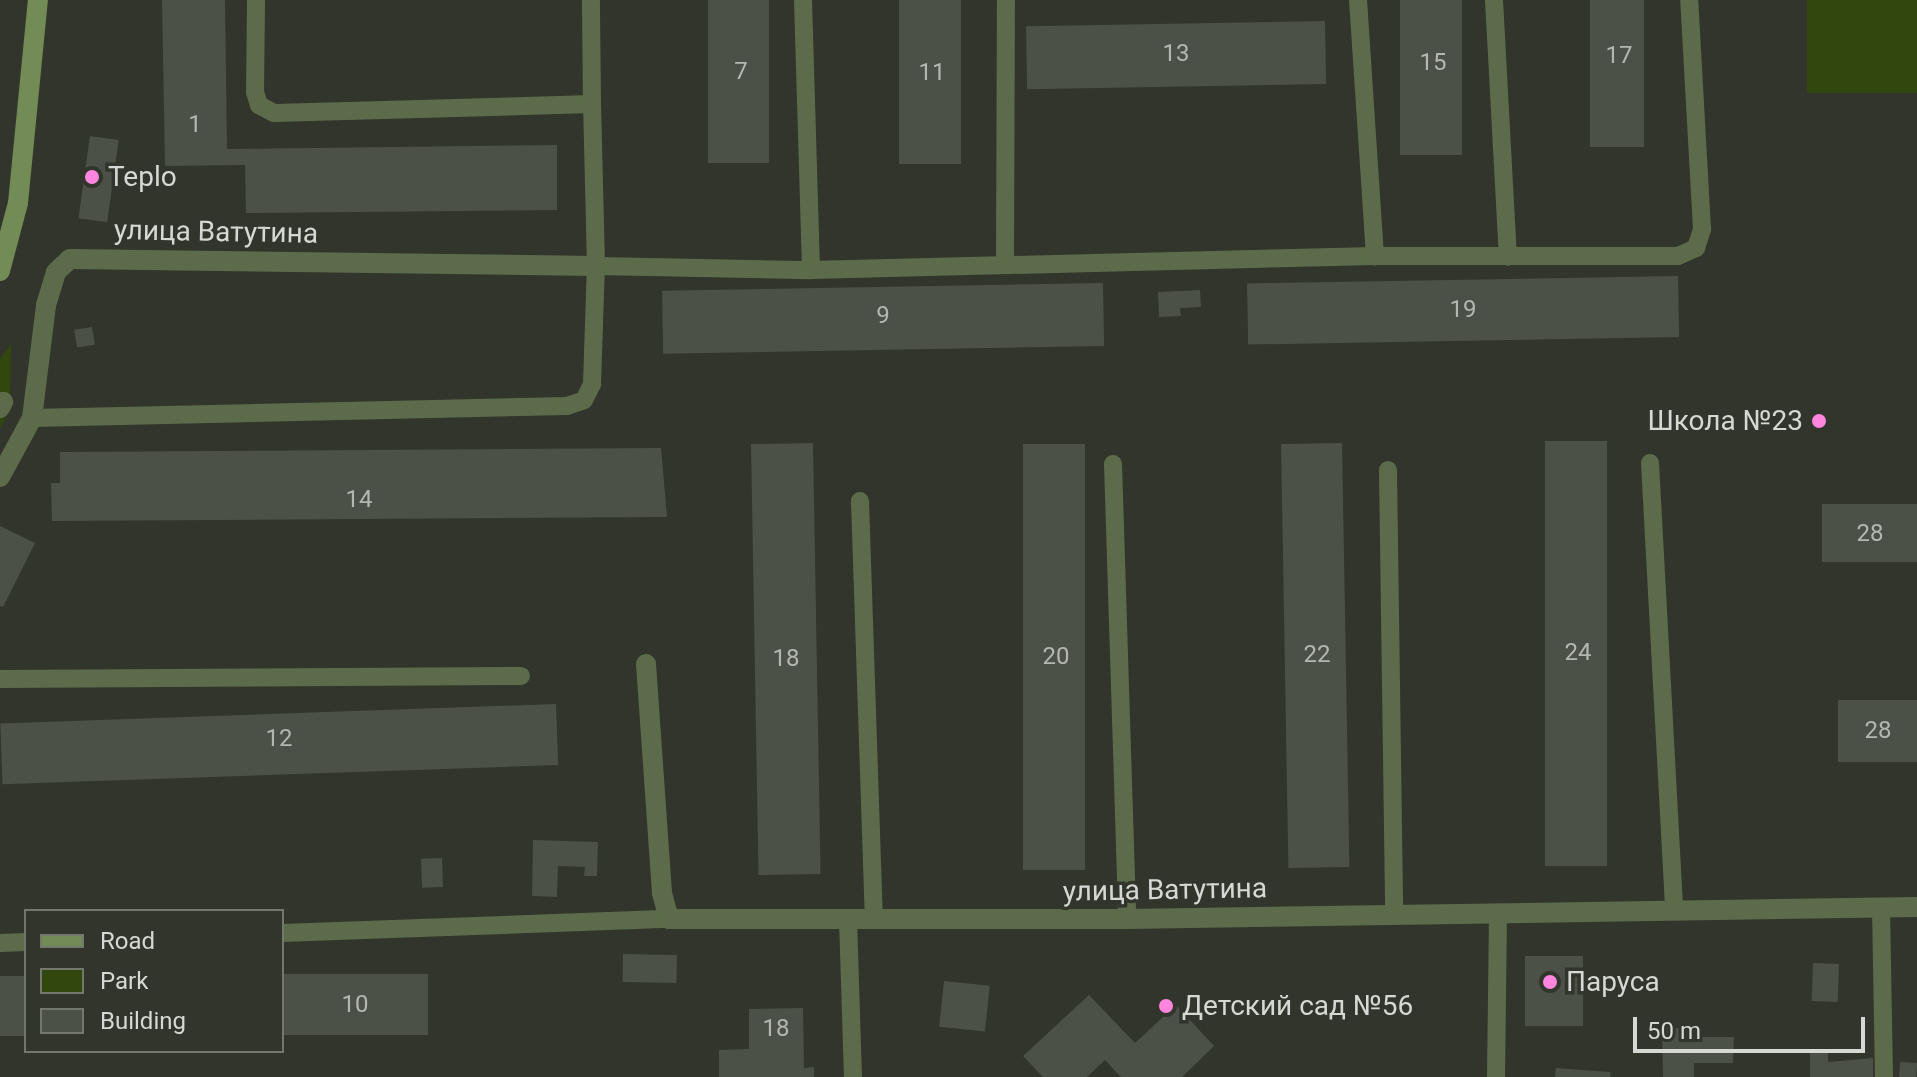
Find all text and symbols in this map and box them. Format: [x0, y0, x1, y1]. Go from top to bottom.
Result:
house number: 13 [1163, 40, 1189, 68]
house number: 17 [1606, 42, 1632, 70]
house number: 15 [1420, 49, 1446, 77]
house number: 7 [734, 58, 748, 86]
house number: 11 [919, 59, 945, 87]
house number: 1 [188, 111, 202, 139]
place label: Teplo [108, 160, 177, 194]
marker: Teplo [83, 168, 101, 186]
street label: улица Ватутина [114, 213, 318, 251]
house number: 19 [1450, 296, 1476, 324]
house number: 9 [876, 302, 890, 330]
place label: Школа №23 [1647, 404, 1803, 438]
marker: Школа №23 [1810, 412, 1828, 430]
house number: 14 [346, 486, 372, 514]
house number: 28 [1857, 520, 1883, 548]
house number: 24 [1565, 639, 1591, 667]
house number: 22 [1304, 641, 1330, 669]
house number: 20 [1043, 643, 1069, 671]
house number: 18 [773, 645, 799, 673]
house number: 28 [1865, 717, 1891, 745]
house number: 12 [266, 725, 292, 753]
street label: улица Ватутина [1063, 871, 1267, 909]
legend [24, 909, 284, 1053]
text: Road [100, 927, 155, 955]
place label: Паруса [1566, 965, 1660, 999]
text: Park [100, 967, 148, 995]
marker: Паруса [1541, 973, 1559, 991]
place label: Детский сад №56 [1182, 989, 1413, 1023]
house number: 10 [342, 991, 368, 1019]
marker: Детский сад №56 [1157, 997, 1175, 1015]
scale bar [1637, 1001, 1869, 1051]
text: Building [100, 1007, 186, 1035]
house number: 18 [763, 1015, 789, 1043]
text: 50 m [1647, 1017, 1701, 1045]

